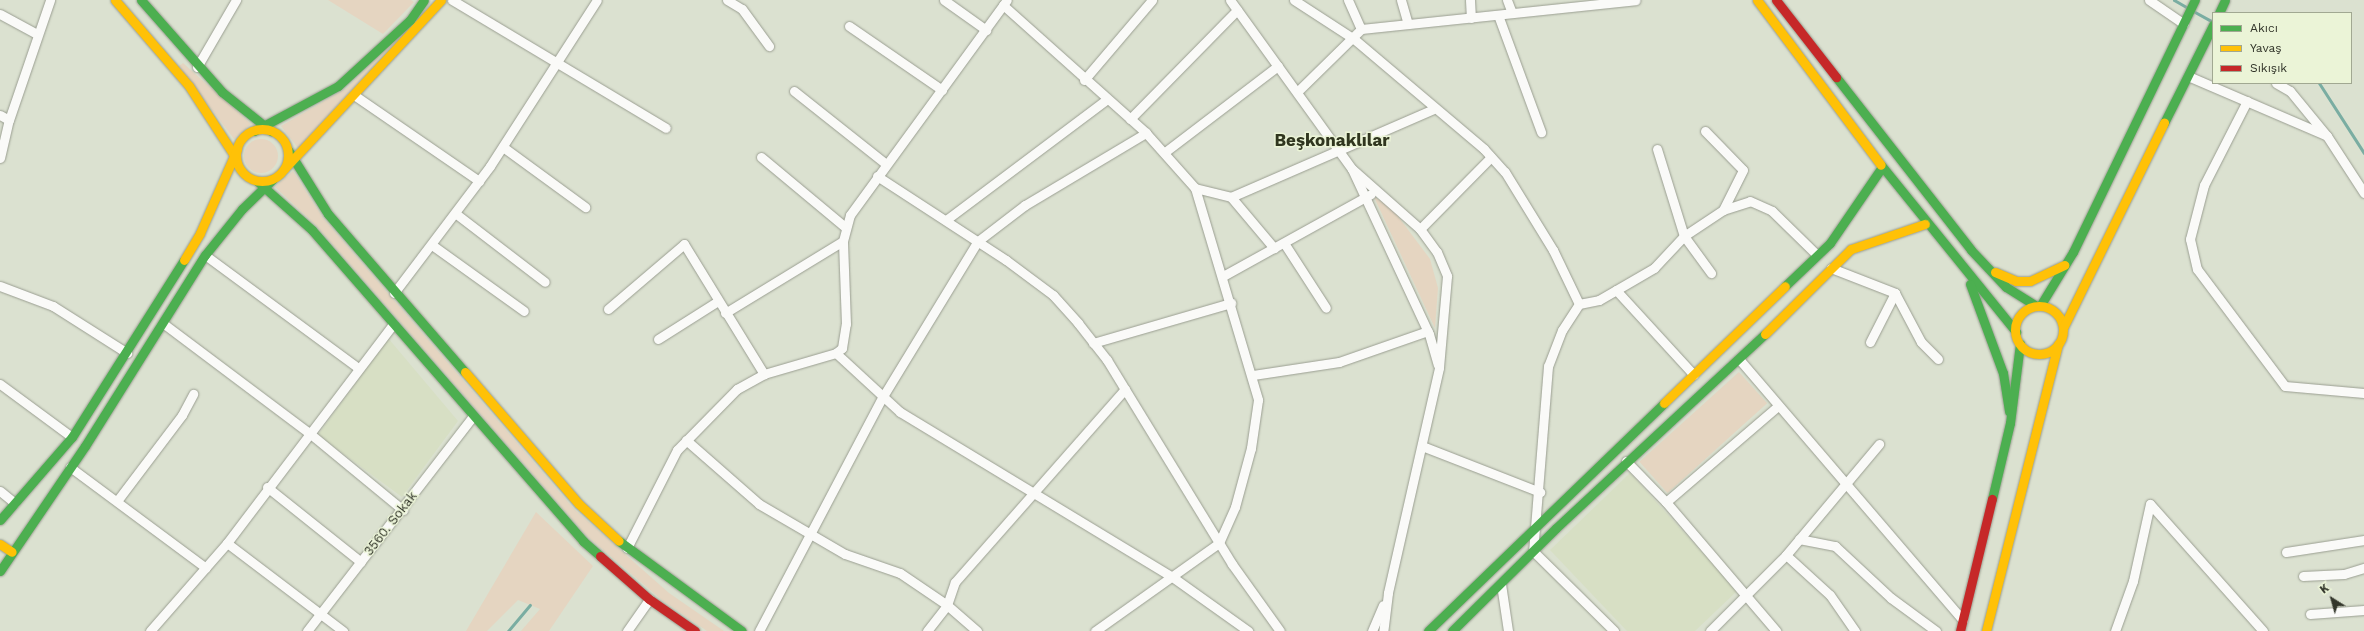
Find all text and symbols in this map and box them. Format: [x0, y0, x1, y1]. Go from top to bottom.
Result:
legend [2212, 12, 2352, 84]
text: Akıcı [2250, 21, 2278, 35]
text: Yavaş [2250, 41, 2282, 55]
text: Sıkışık [2250, 61, 2287, 75]
district label: Beşkonaklılar [1274, 131, 1390, 151]
street label: 3560. Sokak [361, 489, 421, 559]
north arrow [2312, 579, 2352, 619]
text: K [2318, 582, 2331, 597]

